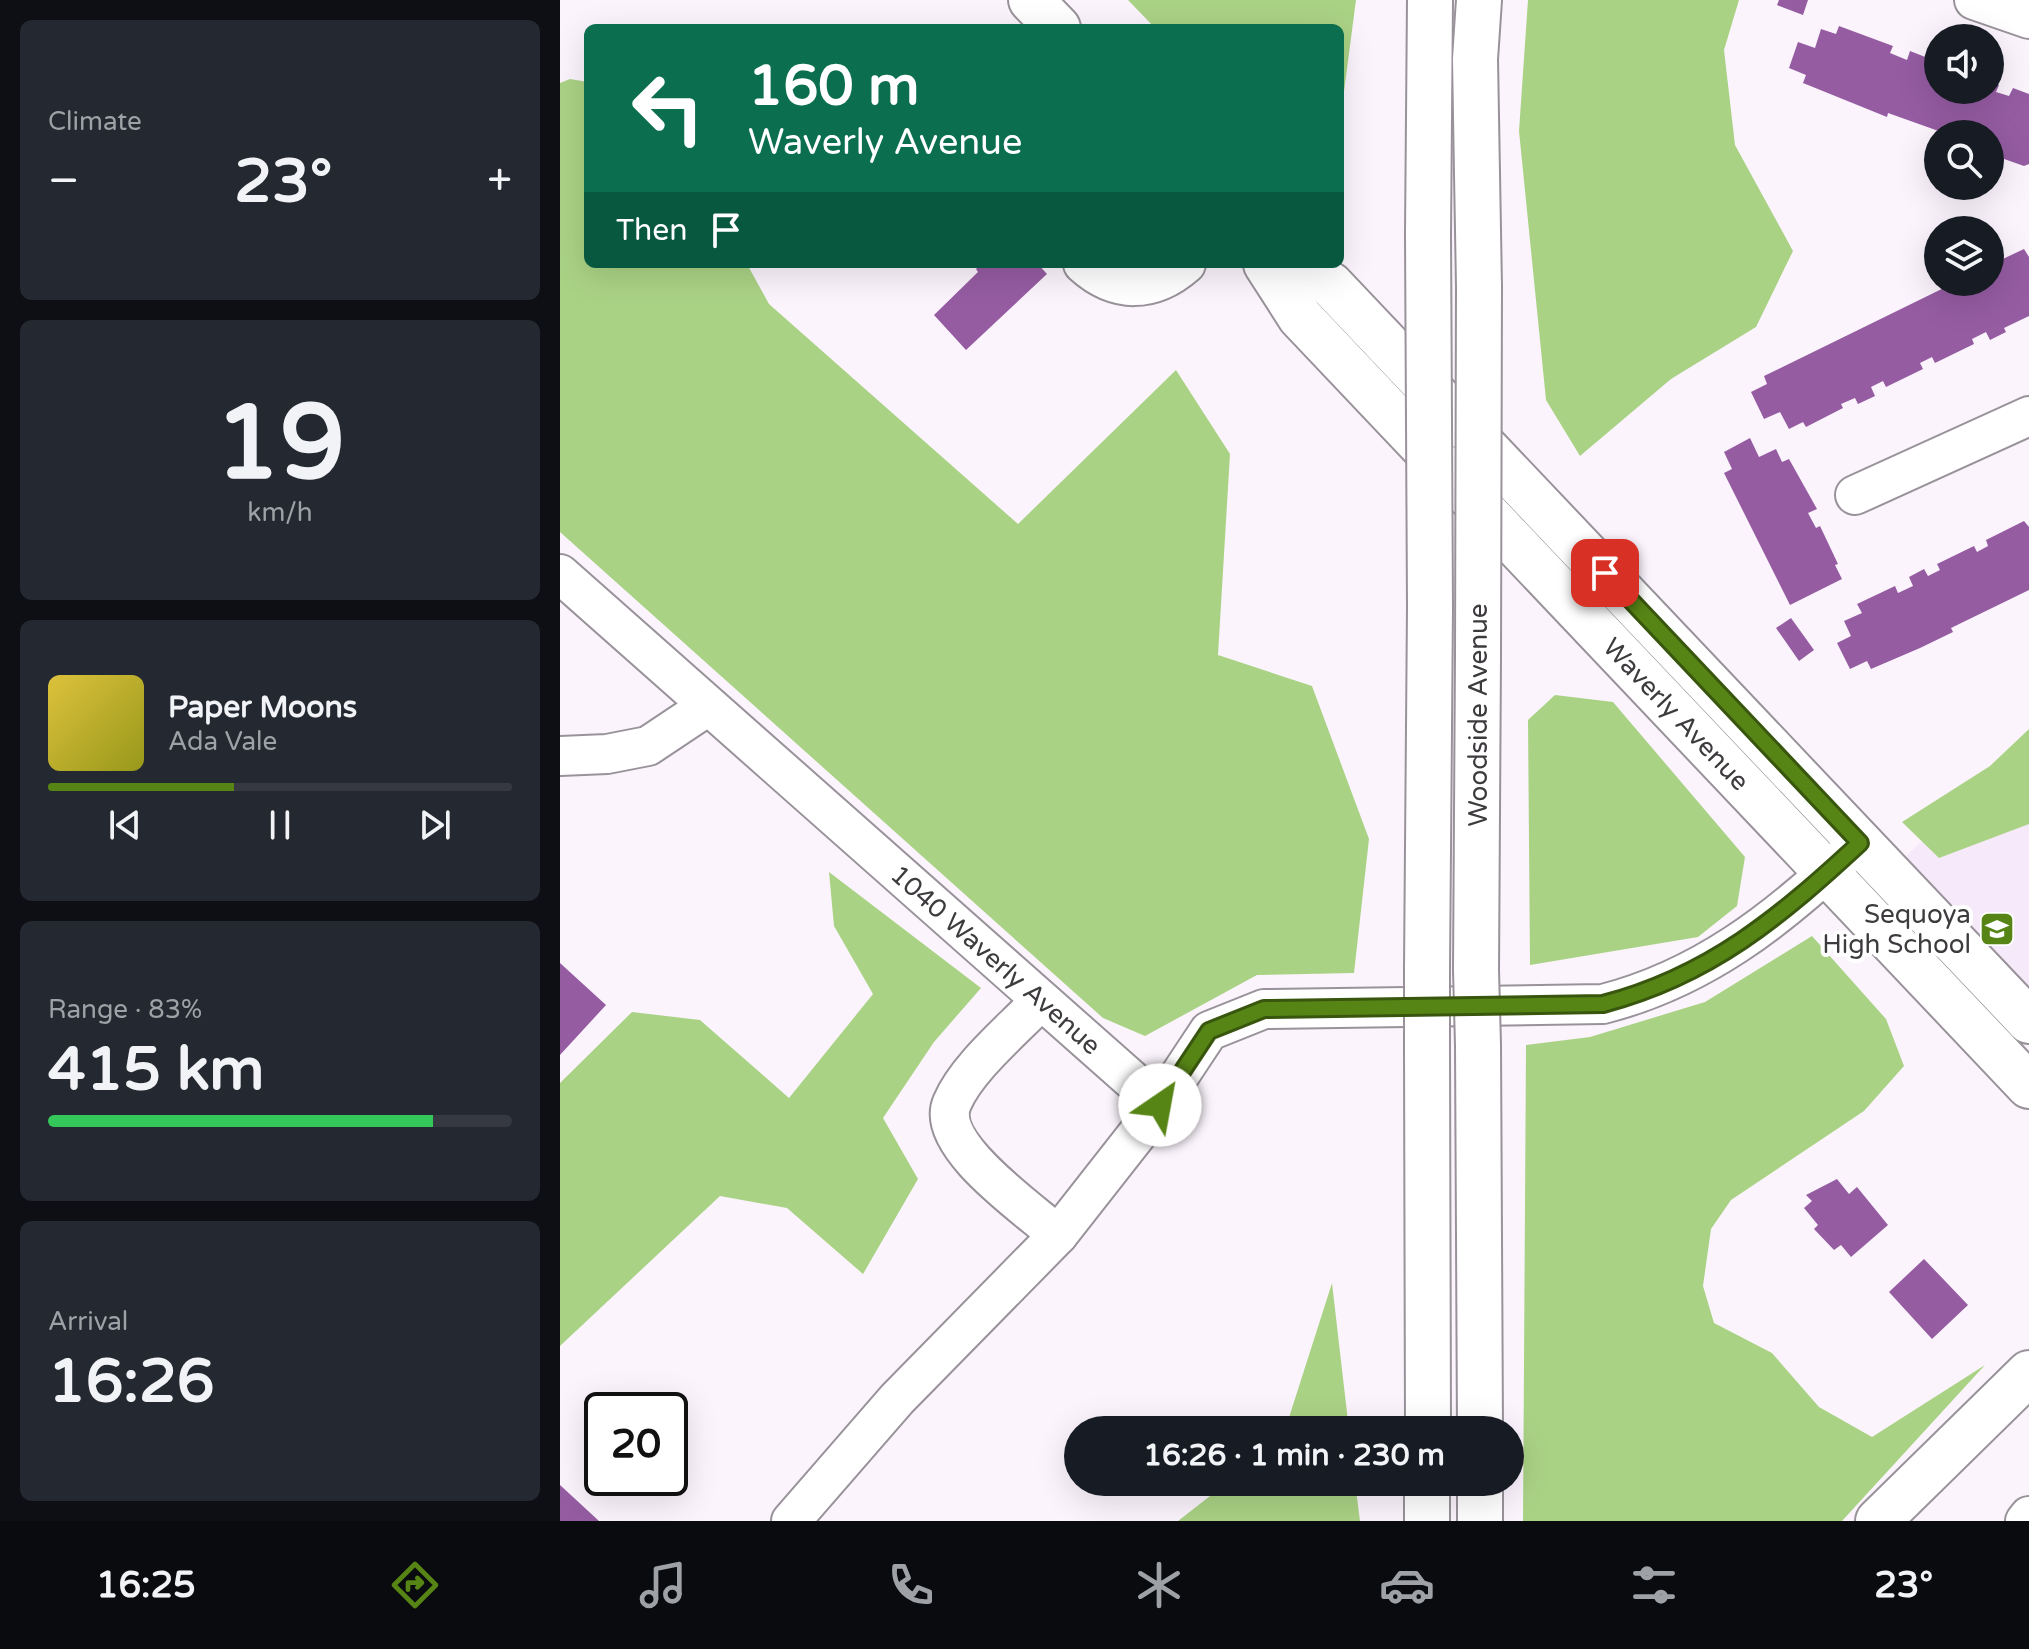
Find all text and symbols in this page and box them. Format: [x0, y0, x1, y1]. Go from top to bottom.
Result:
map controls [1924, 24, 2004, 296]
button: sound [1924, 24, 2004, 104]
text: 160 m [748, 53, 919, 120]
icon: left [616, 56, 720, 160]
text: Climate [48, 106, 142, 137]
button: search [1924, 120, 2004, 200]
text: Waverly Avenue [748, 121, 1022, 164]
text: 23° [234, 146, 332, 218]
text: − [48, 155, 79, 208]
text: + [487, 155, 512, 208]
icon: arrive [704, 208, 748, 252]
text: Then [616, 212, 688, 249]
button: layers [1924, 216, 2004, 296]
text: 19 [215, 382, 345, 507]
text: km/h [247, 497, 313, 528]
pin [1571, 539, 1639, 607]
icon: arrive [1583, 551, 1627, 595]
street label: Woodside Avenue [1463, 603, 1494, 827]
street label: Waverly Avenue [1597, 632, 1755, 797]
text: Paper Moons [168, 689, 357, 726]
text: Ada Vale [168, 726, 277, 757]
icon: previous [103, 803, 147, 847]
icon: pause [258, 803, 302, 847]
icon: next [413, 803, 457, 847]
street label: 1040 Waverly Avenue [884, 859, 1107, 1061]
place label: Sequoya High School [1822, 899, 1971, 960]
school or university icon: Sequoya High School [1978, 910, 2016, 948]
text: Range · 83% [48, 994, 202, 1025]
text: 415 km [48, 1034, 264, 1106]
position arrow [1118, 1063, 1202, 1147]
text: Arrival [48, 1306, 128, 1337]
text: 16:26 [48, 1346, 214, 1418]
speed limit sign: 20 [584, 1392, 688, 1496]
text: 16:26 · 1 min · 230 m [1143, 1437, 1445, 1474]
icon: directions [387, 1557, 443, 1613]
icon: music [635, 1557, 691, 1613]
icon: phone [883, 1557, 939, 1613]
icon: climate [1131, 1557, 1187, 1613]
icon: car [1379, 1557, 1435, 1613]
icon: filters [1626, 1557, 1682, 1613]
text: 16:25 [96, 1564, 196, 1607]
text: 23° [1874, 1564, 1933, 1607]

